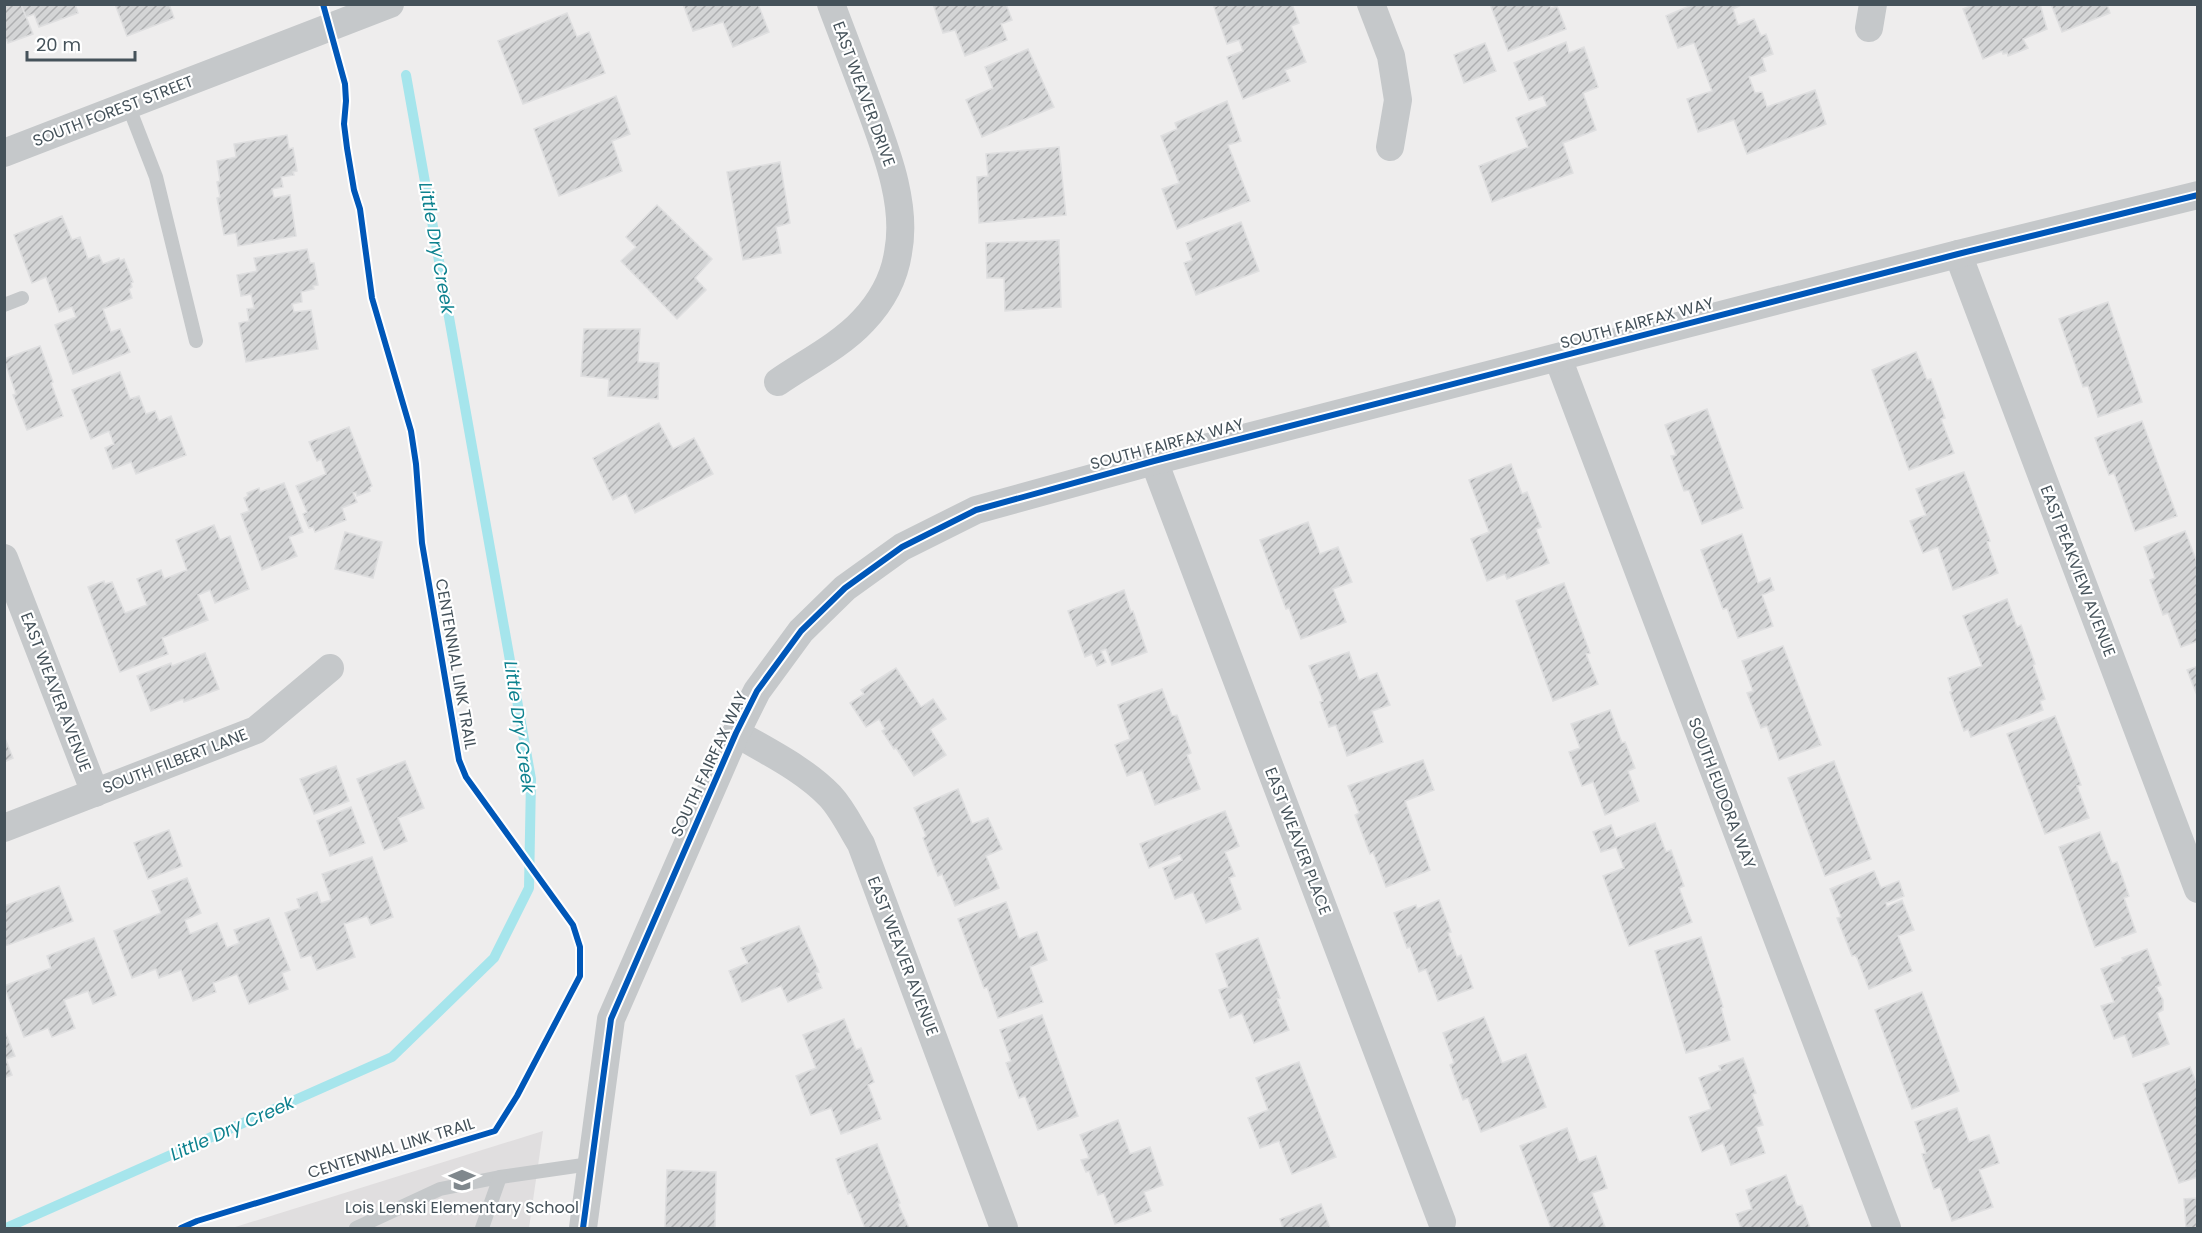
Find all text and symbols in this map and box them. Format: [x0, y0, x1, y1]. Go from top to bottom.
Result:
street label: EAST WEAVER DRIVE [827, 18, 901, 170]
scale bar [27, 24, 135, 62]
text: 20 m [36, 32, 81, 57]
street label: SOUTH FOREST STREET [29, 70, 197, 152]
water label: Little Dry Creek [413, 180, 461, 317]
street label: SOUTH FAIRFAX WAY [1558, 291, 1717, 355]
street label: SOUTH FAIRFAX WAY [1088, 412, 1247, 476]
street label: EAST PEAKVIEW AVENUE [2035, 482, 2121, 660]
street label: CENTENNIAL LINK TRAIL [430, 577, 482, 751]
street label: EAST WEAVER AVENUE [15, 609, 97, 775]
water label: Little Dry Creek [498, 659, 542, 796]
street label: SOUTH FAIRFAX WAY [665, 687, 753, 841]
street label: SOUTH EUDORA WAY [1683, 714, 1762, 873]
street label: SOUTH FILBERT LANE [99, 723, 251, 799]
street label: EAST WEAVER PLACE [1259, 764, 1337, 918]
street label: EAST WEAVER AVENUE [862, 873, 944, 1039]
water label: Little Dry Creek [166, 1089, 299, 1167]
street label: CENTENNIAL LINK TRAIL [305, 1112, 477, 1184]
school or university icon: Lois Lenski Elementary School [447, 1165, 477, 1195]
place label: Lois Lenski Elementary School [345, 1196, 579, 1219]

